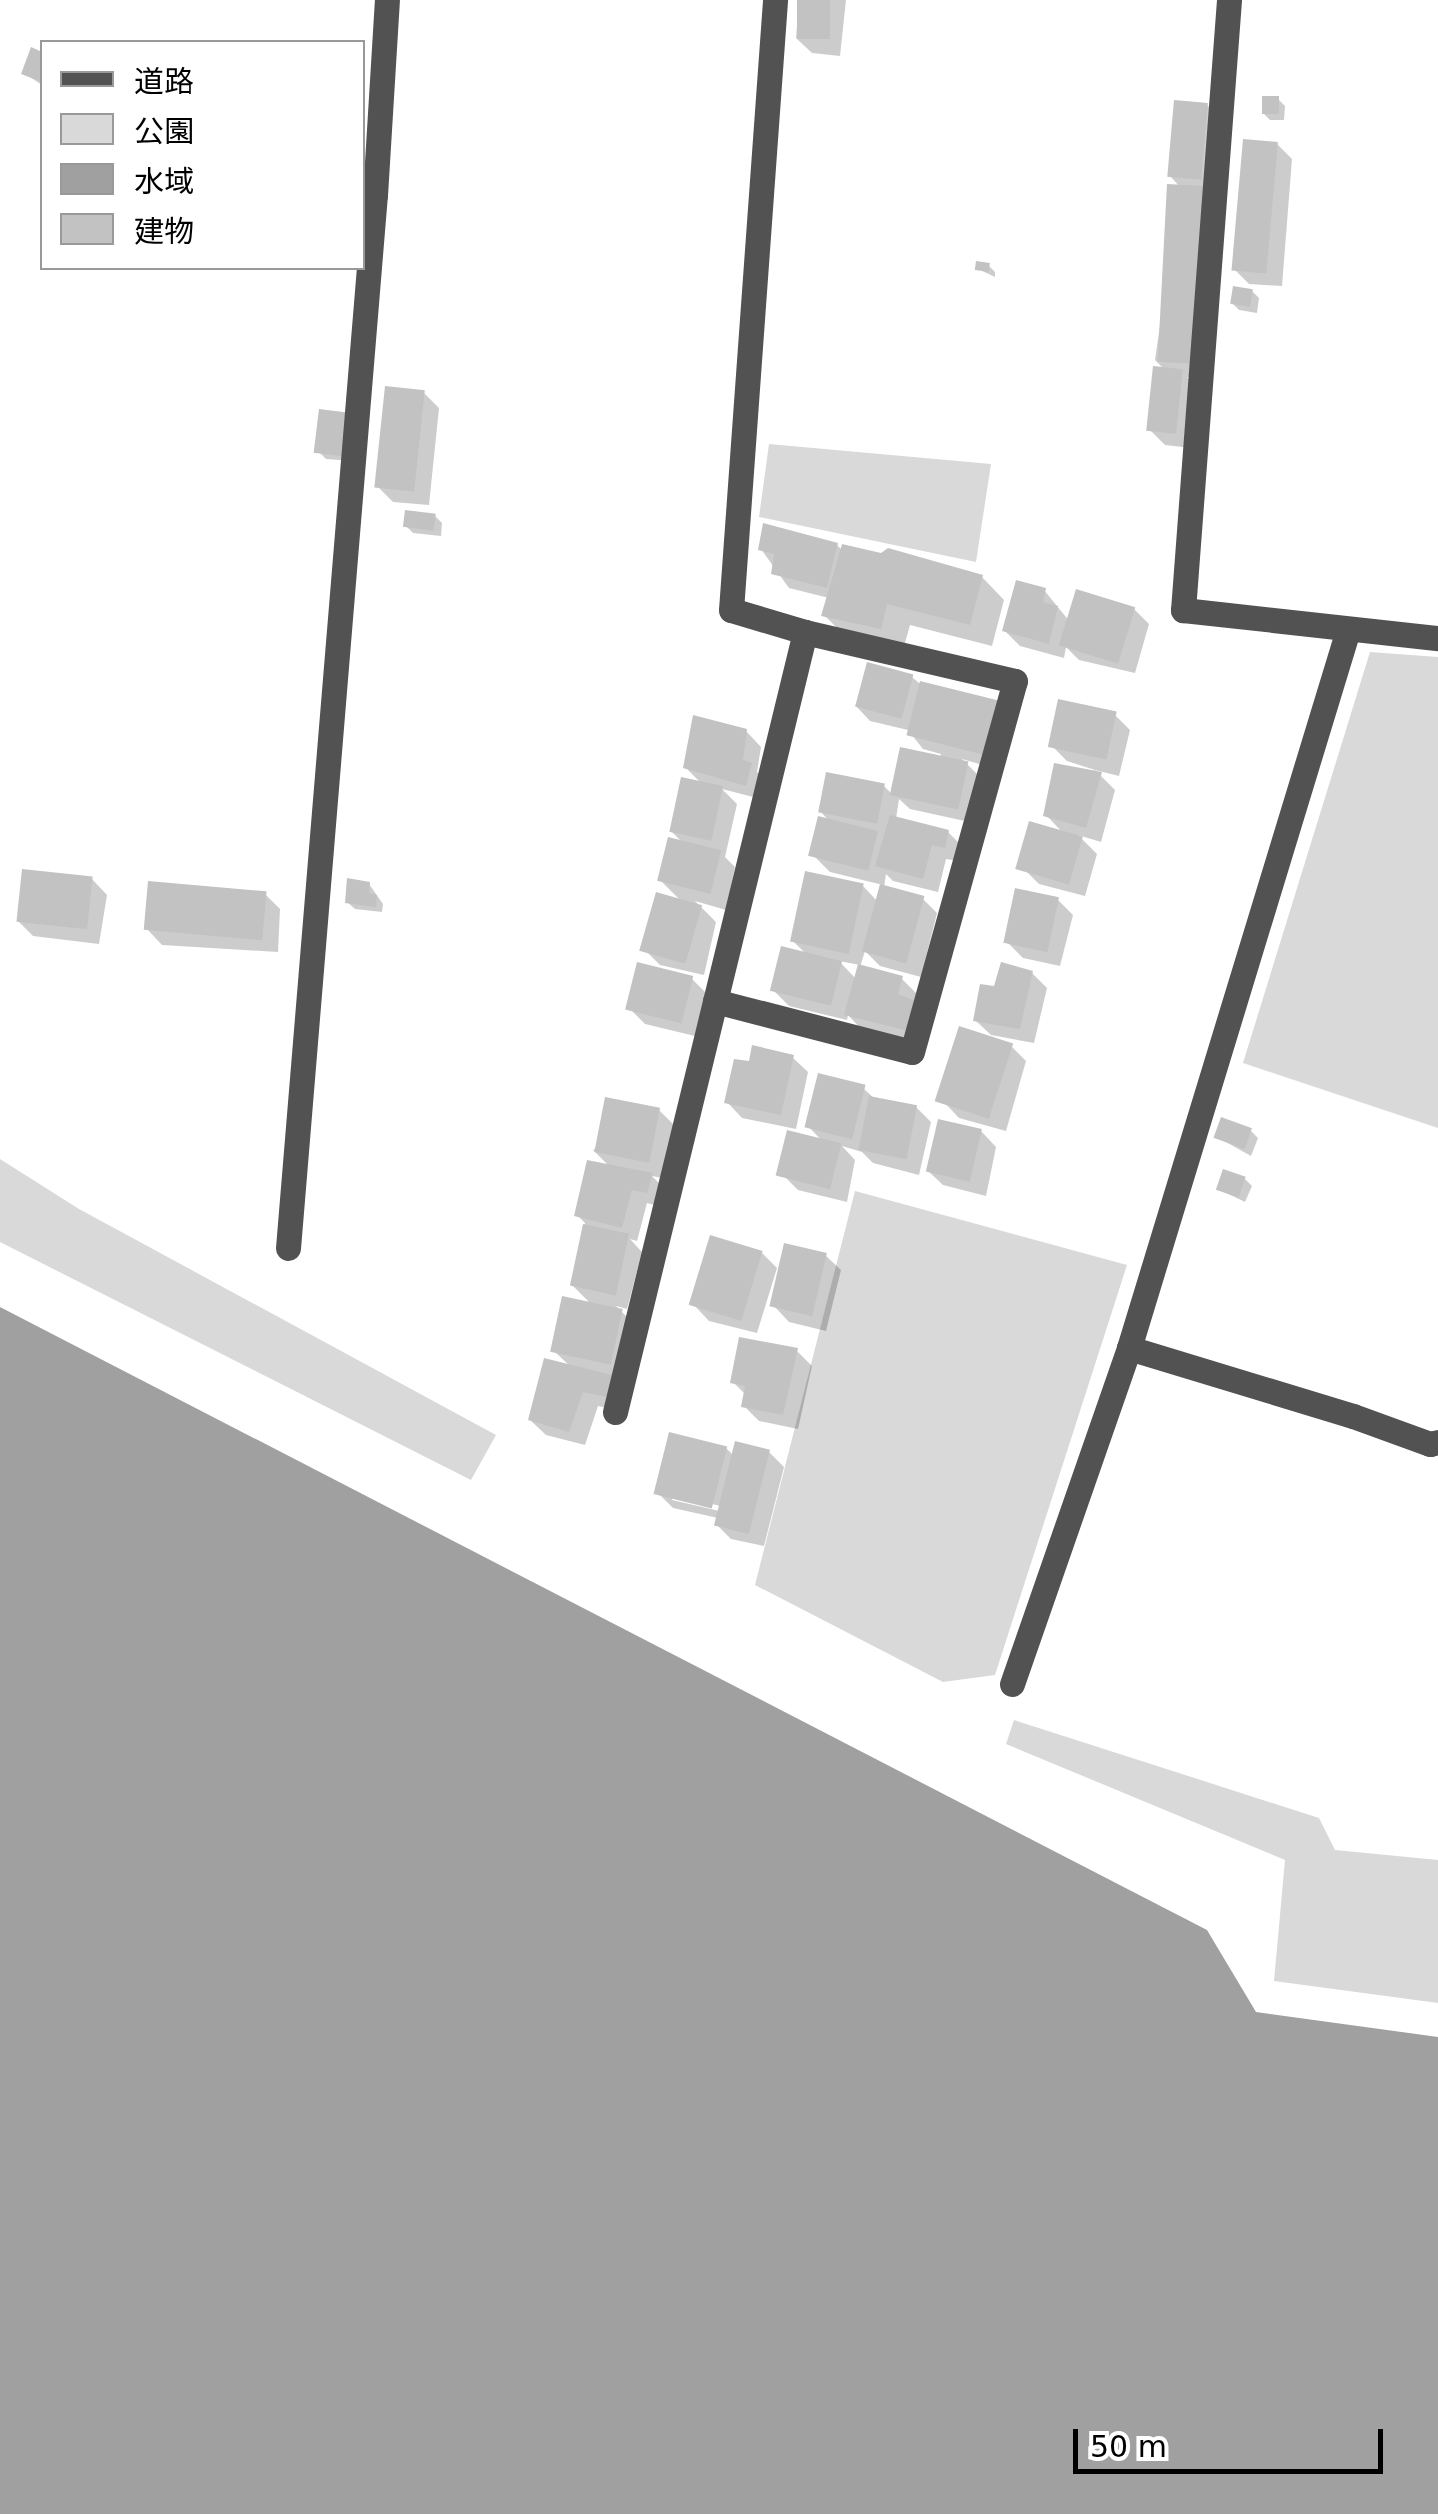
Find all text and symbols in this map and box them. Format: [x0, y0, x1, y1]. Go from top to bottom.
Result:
legend [40, 40, 365, 270]
text: 道路 [134, 64, 194, 99]
text: 公園 [134, 114, 194, 149]
text: 水域 [134, 164, 194, 199]
text: 建物 [134, 214, 194, 249]
scale bar [1078, 2409, 1388, 2471]
text: 50 m [1090, 2429, 1167, 2464]

